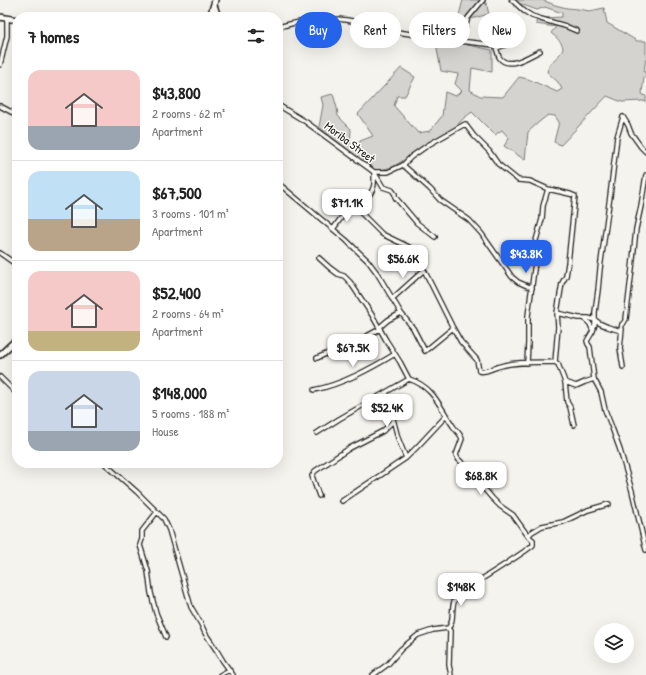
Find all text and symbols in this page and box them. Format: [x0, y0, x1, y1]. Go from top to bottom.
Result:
chip: Buy [295, 12, 342, 48]
chip: Rent [350, 12, 401, 48]
chip: Filters [409, 12, 470, 48]
chip: New [478, 12, 526, 48]
text: 7 homes [28, 25, 79, 48]
icon: filters [245, 25, 267, 47]
text: $43,800 [152, 81, 201, 104]
icon: home [60, 86, 108, 134]
text: 2 rooms · 62 m² [152, 104, 225, 122]
street label: Moriba Street [321, 117, 380, 167]
text: Apartment [152, 122, 203, 140]
text: $67,500 [152, 181, 202, 204]
icon: home [60, 187, 108, 235]
pin: $71.1K [314, 189, 380, 223]
text: $71.1K [331, 193, 363, 211]
text: 3 rooms · 101 m² [152, 204, 229, 222]
text: Apartment [152, 222, 203, 240]
pin: $43.8K [493, 240, 559, 274]
text: $43.8K [510, 244, 542, 262]
pin: $56.6K [370, 245, 436, 279]
text: $56.6K [387, 249, 419, 267]
text: $52,400 [152, 281, 201, 304]
icon: home [60, 287, 108, 335]
text: 2 rooms · 64 m² [152, 304, 224, 322]
text: Apartment [152, 322, 203, 340]
pin: $67.5K [320, 334, 386, 368]
text: $67.5K [336, 338, 370, 356]
text: $148,000 [152, 381, 207, 404]
icon: home [60, 387, 108, 435]
pin: $52.4K [354, 394, 420, 428]
text: $52.4K [371, 398, 403, 416]
text: 5 rooms · 188 m² [152, 404, 229, 422]
text: House [152, 422, 179, 440]
pin: $68.8K [448, 462, 514, 496]
text: $68.8K [465, 466, 497, 484]
pin: $148K [433, 573, 489, 607]
text: $148K [447, 577, 475, 595]
map controls [594, 623, 634, 663]
button: layers [594, 623, 634, 663]

